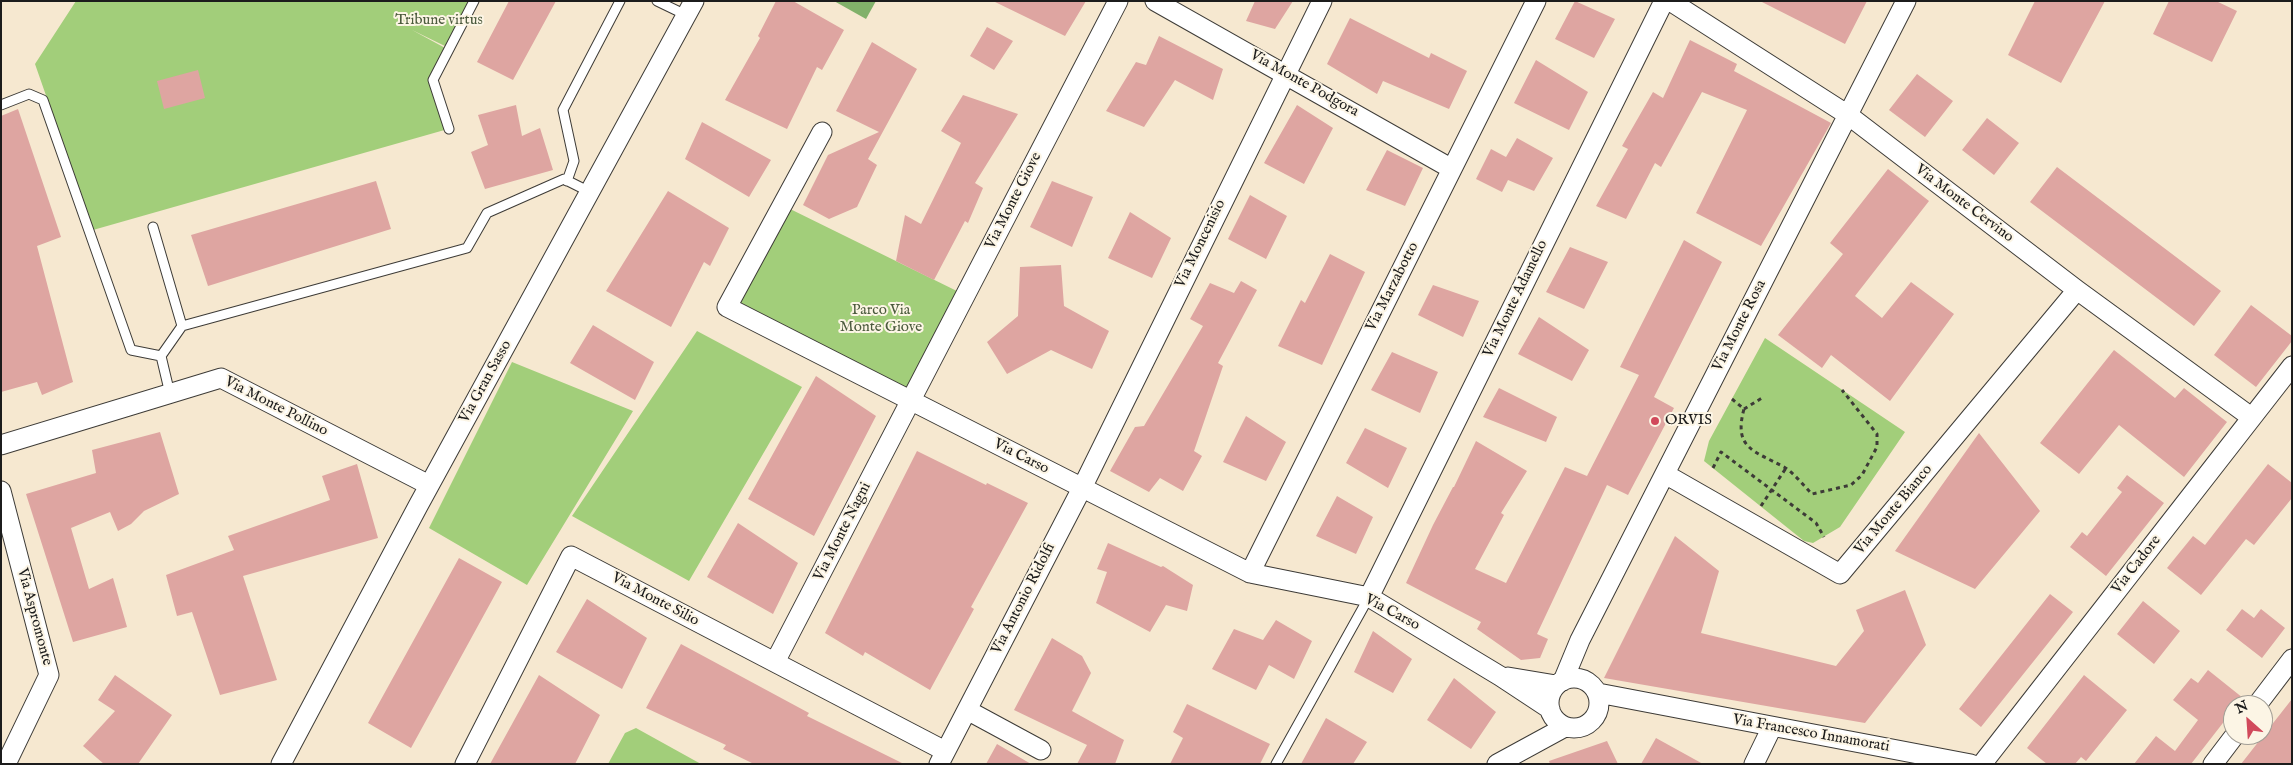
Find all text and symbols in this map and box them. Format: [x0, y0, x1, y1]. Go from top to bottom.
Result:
park label: Tribune virtus [395, 12, 483, 30]
street label: Via Monte Podgora [1247, 47, 1361, 121]
street label: Via Monte Giove [982, 150, 1046, 252]
street label: Via Monte Cervino [1911, 161, 2017, 247]
street label: Via Moncenisio [1172, 197, 1230, 291]
street label: Via Monte Adamello [1480, 238, 1552, 360]
street label: Via Marzabotto [1363, 239, 1423, 335]
street label: Via Monte Rosa [1709, 277, 1771, 375]
park label: Parco Via Monte Giove [840, 302, 922, 337]
street label: Via Gran Sasso [456, 338, 516, 426]
street label: Via Monte Pollino [221, 373, 331, 441]
place label: ORVIS [1665, 412, 1712, 430]
marker: ORVIS [1649, 415, 1661, 427]
street label: Via Carso [990, 435, 1052, 479]
street label: Via Monte Bianco [1851, 461, 1937, 559]
street label: Via Monte Nagni [810, 480, 876, 584]
street label: Via Cadore [2109, 532, 2165, 598]
street label: Via Antonio Ridolfi [988, 540, 1060, 658]
street label: Via Aspromonte [12, 566, 56, 668]
street label: Via Monte Silio [608, 569, 702, 631]
street label: Via Carso [1361, 591, 1423, 635]
north arrow [2223, 695, 2273, 745]
text: N [2232, 697, 2251, 718]
street label: Via Francesco Innamorati [1731, 711, 1891, 757]

